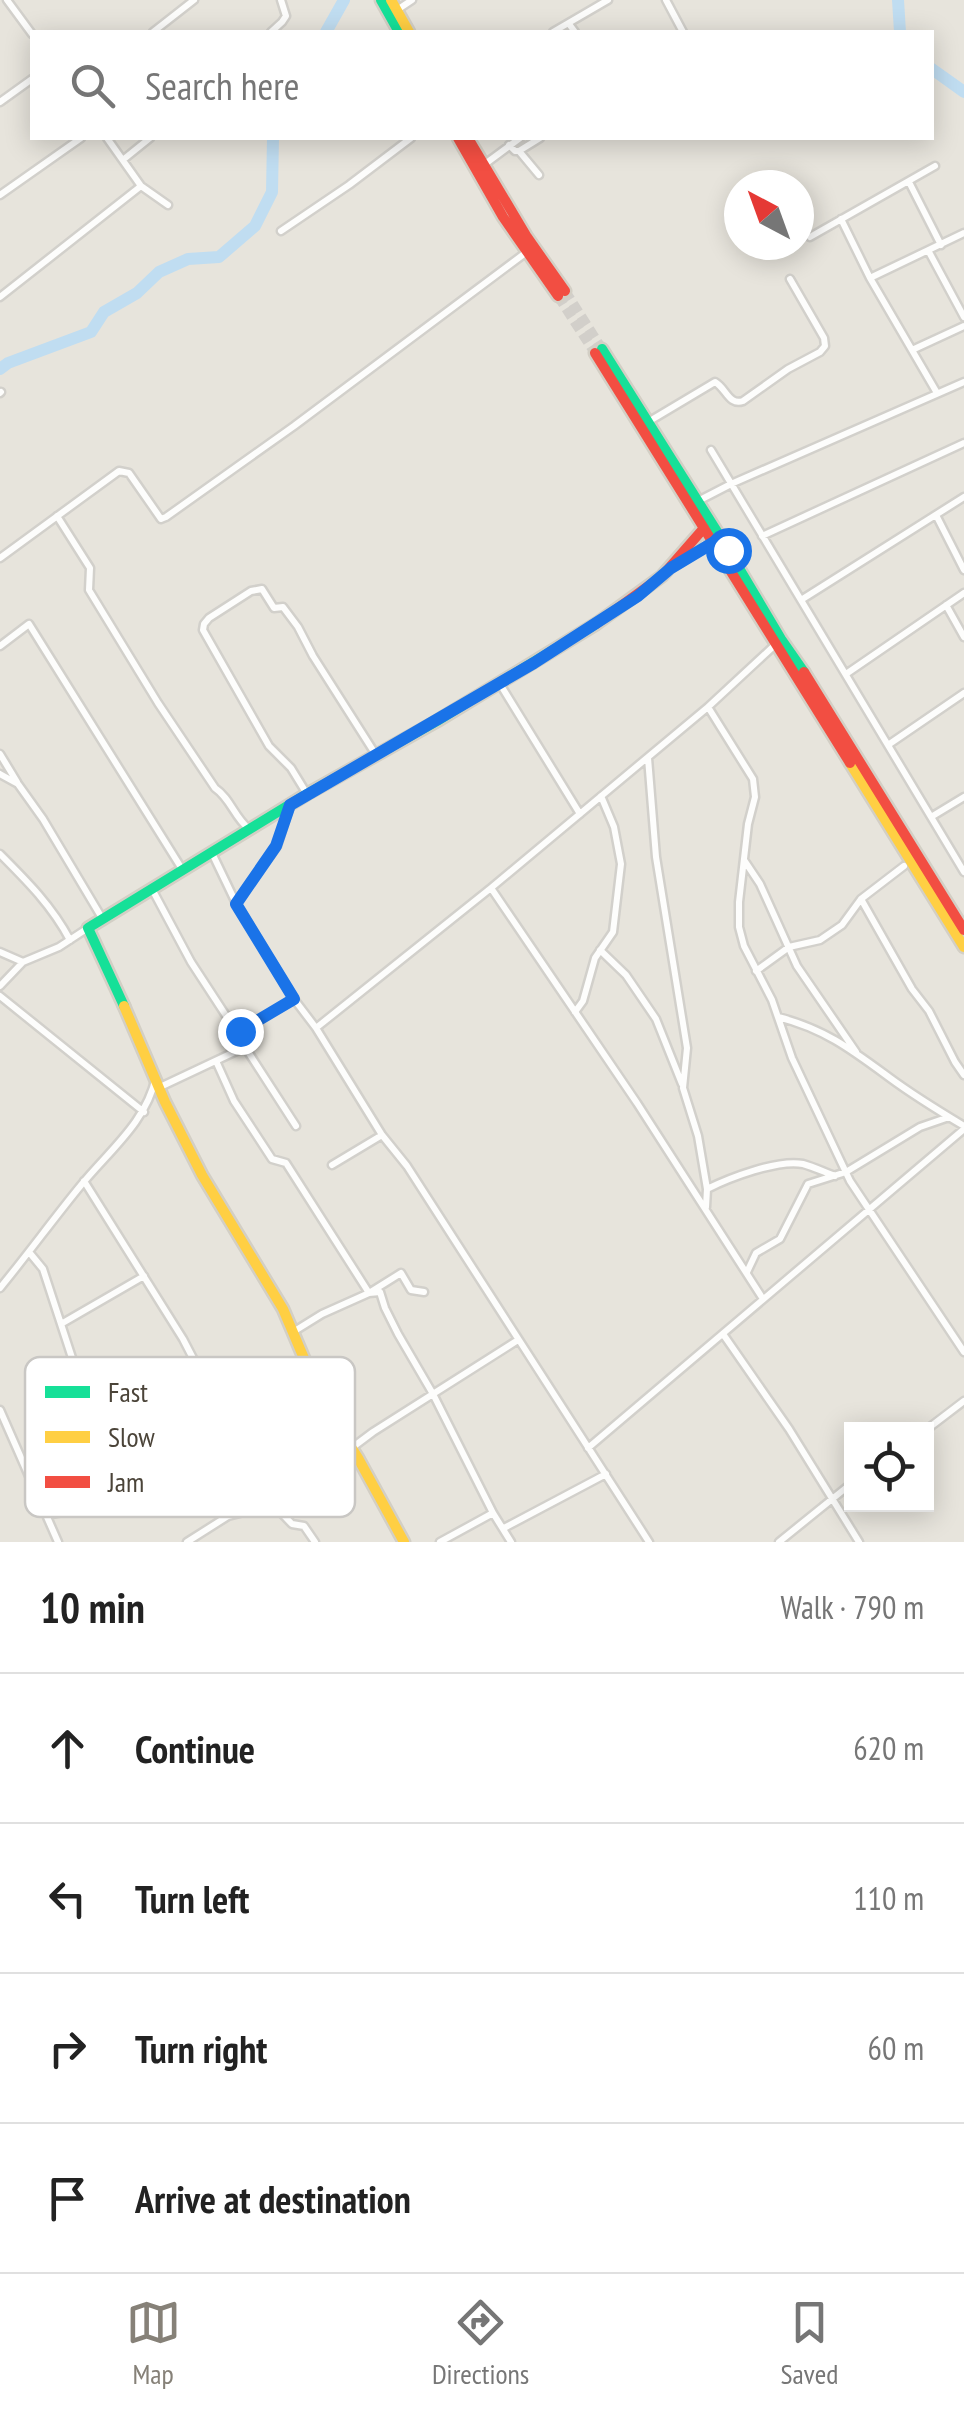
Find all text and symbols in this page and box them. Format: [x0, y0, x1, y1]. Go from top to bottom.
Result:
search box [30, 30, 934, 140]
icon: search [65, 58, 120, 113]
text: Search here [145, 61, 299, 110]
north arrow [724, 170, 814, 260]
route start [706, 528, 752, 574]
route end [218, 1009, 264, 1055]
legend [25, 1357, 355, 1517]
text: Fast [108, 1373, 148, 1410]
text: Slow [108, 1418, 155, 1455]
map controls [844, 1422, 934, 1512]
button: locate [844, 1422, 934, 1512]
text: Jam [107, 1463, 144, 1500]
text: 10 min [40, 1580, 145, 1635]
text: Walk · 790 m [780, 1586, 924, 1628]
icon: ahead [40, 1721, 95, 1776]
text: Continue [135, 1724, 255, 1773]
text: 620 m [853, 1727, 924, 1769]
icon: left [40, 1871, 95, 1926]
text: Turn left [135, 1874, 249, 1923]
text: 110 m [853, 1877, 924, 1919]
icon: right [40, 2021, 95, 2076]
text: Turn right [135, 2024, 267, 2073]
text: 60 m [868, 2027, 924, 2069]
icon: arrive [40, 2171, 95, 2226]
text: Arrive at destination [135, 2174, 411, 2223]
tab: Map [126, 2295, 181, 2392]
tab: Directions [432, 2295, 529, 2392]
tab: Saved [781, 2295, 838, 2392]

